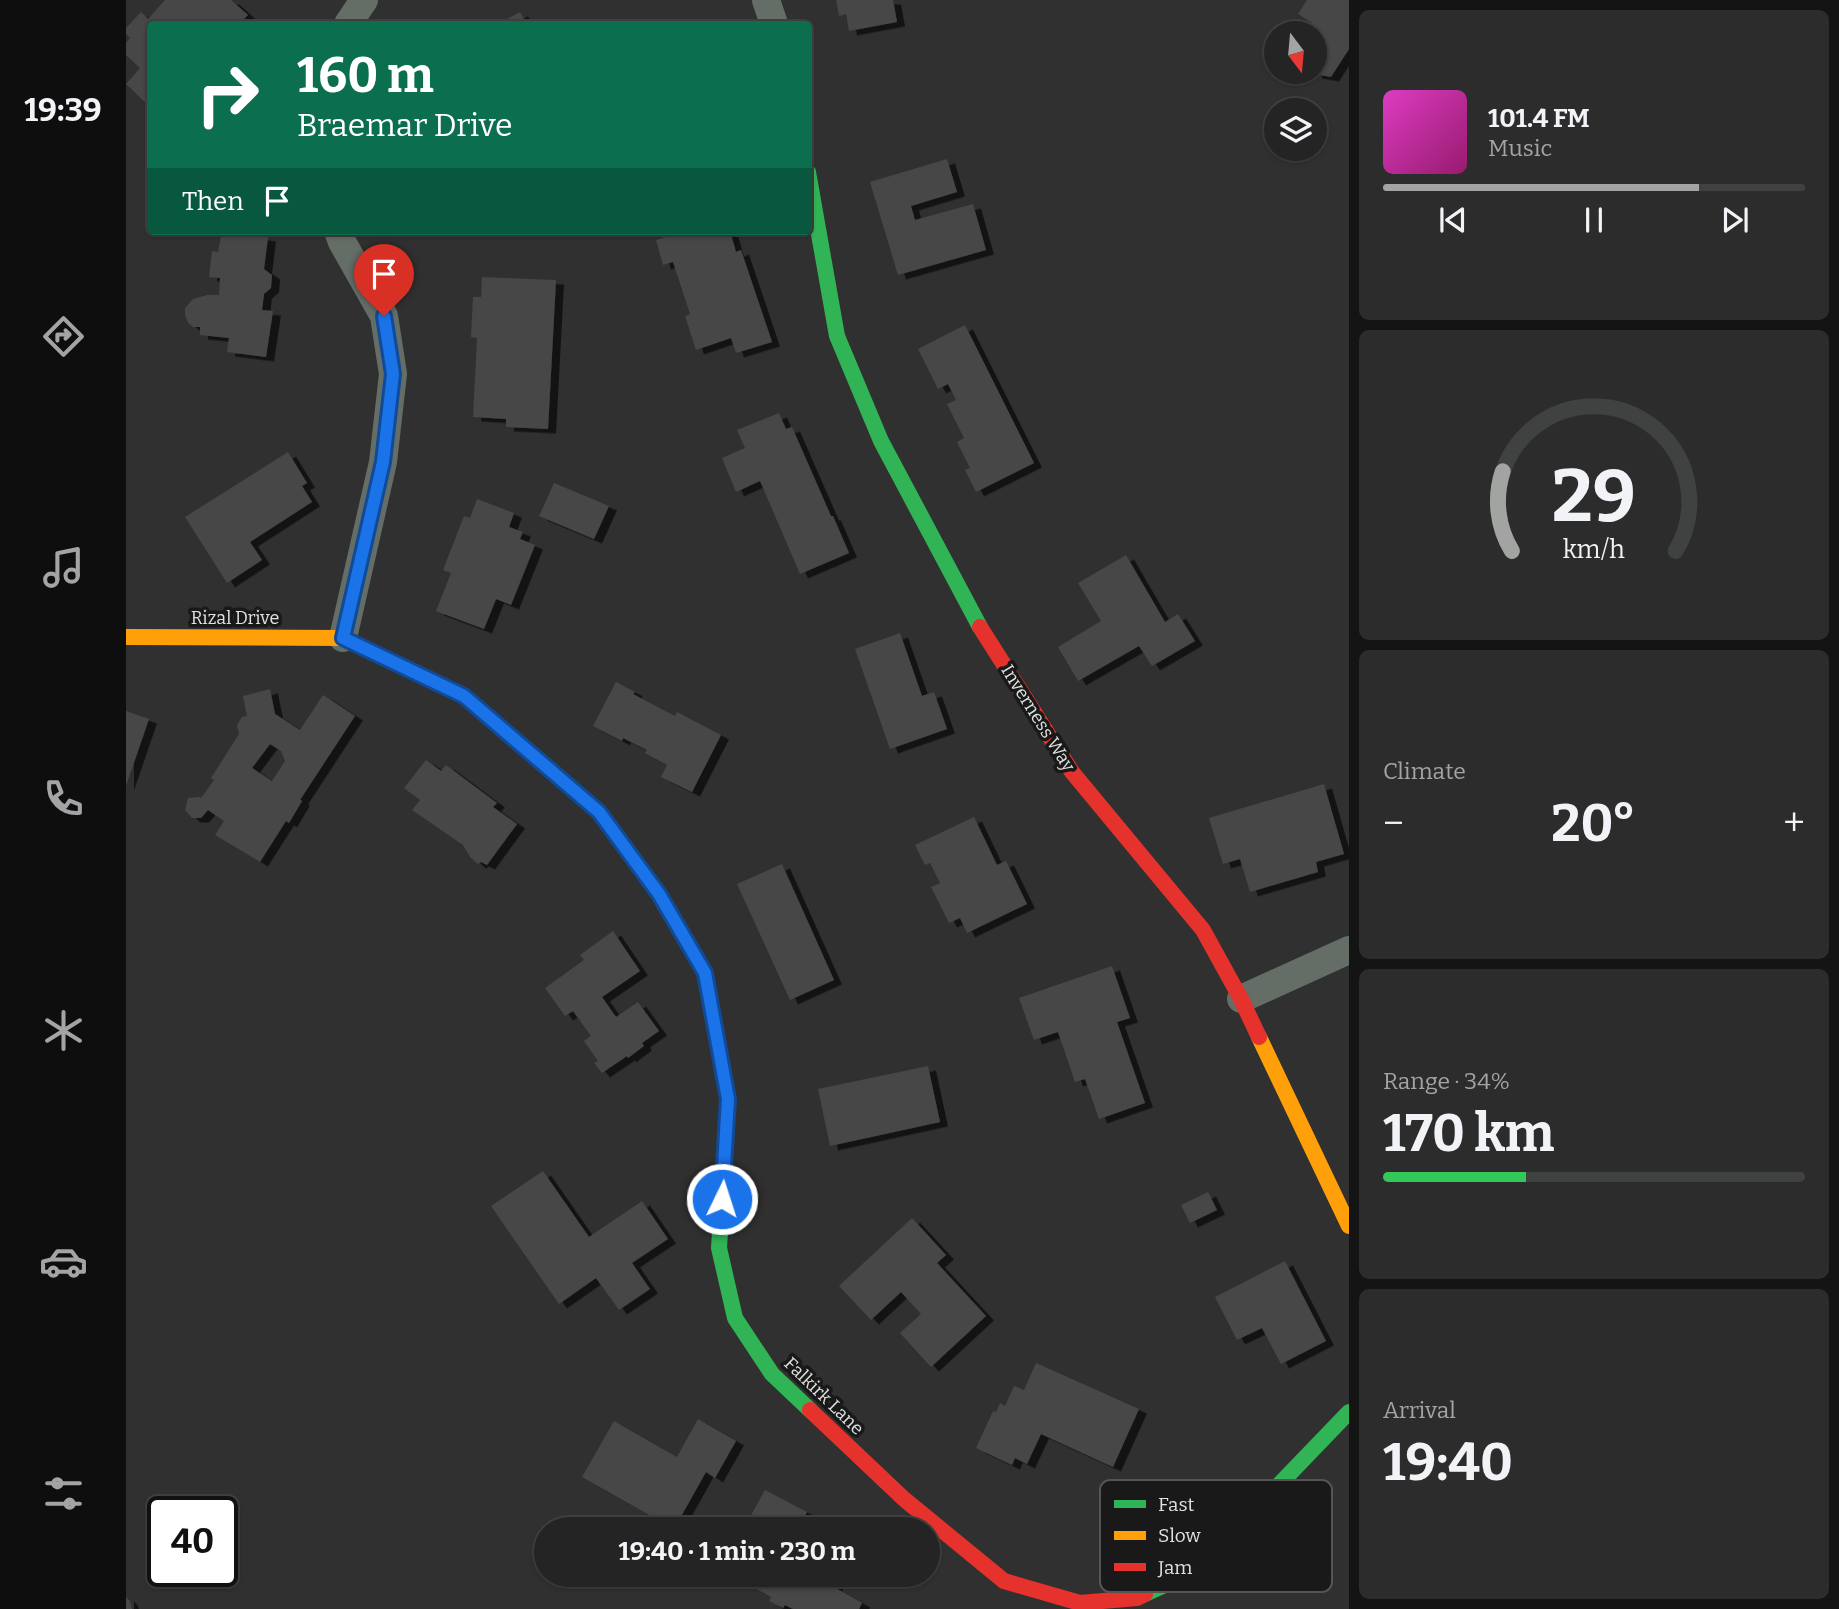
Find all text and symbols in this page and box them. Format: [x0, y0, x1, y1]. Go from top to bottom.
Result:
north arrow [1264, 21, 1326, 84]
map controls [1264, 21, 1327, 161]
text: 160 m [297, 46, 434, 105]
icon: right [182, 49, 273, 140]
text: 19:39 [24, 91, 102, 129]
button: layers [1264, 98, 1327, 161]
text: 101.4 FM [1488, 103, 1590, 134]
text: Braemar Drive [297, 106, 513, 144]
text: Music [1488, 134, 1552, 162]
icon: arrive [258, 182, 296, 220]
text: Then [182, 186, 244, 217]
icon: previous [1434, 201, 1472, 239]
icon: pause [1575, 201, 1613, 239]
icon: next [1716, 201, 1754, 239]
pin [354, 244, 414, 316]
icon: arrive [365, 255, 403, 293]
icon: directions [39, 312, 88, 361]
text: 29 [1552, 453, 1636, 540]
text: km/h [1563, 534, 1625, 564]
icon: music [39, 543, 88, 592]
street label: Rizal Drive [191, 607, 279, 629]
street label: Inverness Way [996, 661, 1080, 776]
text: Climate [1383, 757, 1466, 785]
icon: phone [39, 774, 88, 823]
text: 20° [1551, 792, 1636, 855]
text: − [1383, 800, 1404, 846]
text: + [1783, 800, 1805, 846]
icon: climate [39, 1006, 88, 1055]
text: Range · 34% [1383, 1067, 1510, 1095]
text: 170 km [1383, 1102, 1554, 1165]
position arrow [685, 1162, 759, 1236]
icon: car [39, 1237, 88, 1286]
street label: Falkirk Lane [780, 1353, 868, 1439]
text: Arrival [1383, 1396, 1456, 1424]
text: 19:40 [1383, 1431, 1513, 1494]
icon: filters [39, 1469, 88, 1518]
legend [1100, 1480, 1332, 1592]
text: Fast [1158, 1493, 1195, 1516]
speed limit sign: 40 [147, 1496, 238, 1587]
text: Slow [1158, 1524, 1201, 1547]
text: 19:40 · 1 min · 230 m [618, 1536, 856, 1567]
text: Jam [1157, 1556, 1192, 1579]

